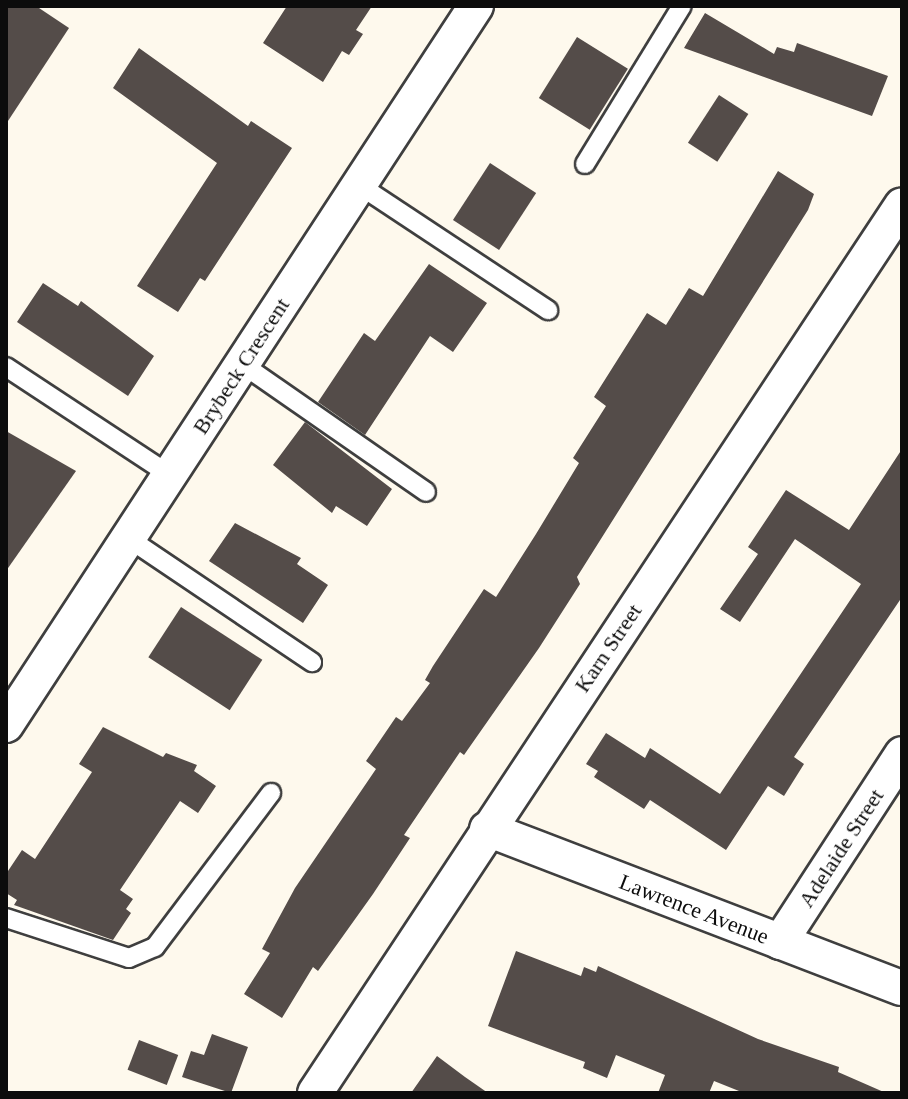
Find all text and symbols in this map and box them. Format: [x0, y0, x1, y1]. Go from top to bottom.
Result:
street label: Brybeck Crescent [187, 293, 295, 439]
street label: Karn Street [569, 599, 647, 697]
street label: Adelaide Street [793, 784, 889, 912]
street label: Lawrence Avenue [615, 868, 773, 950]

